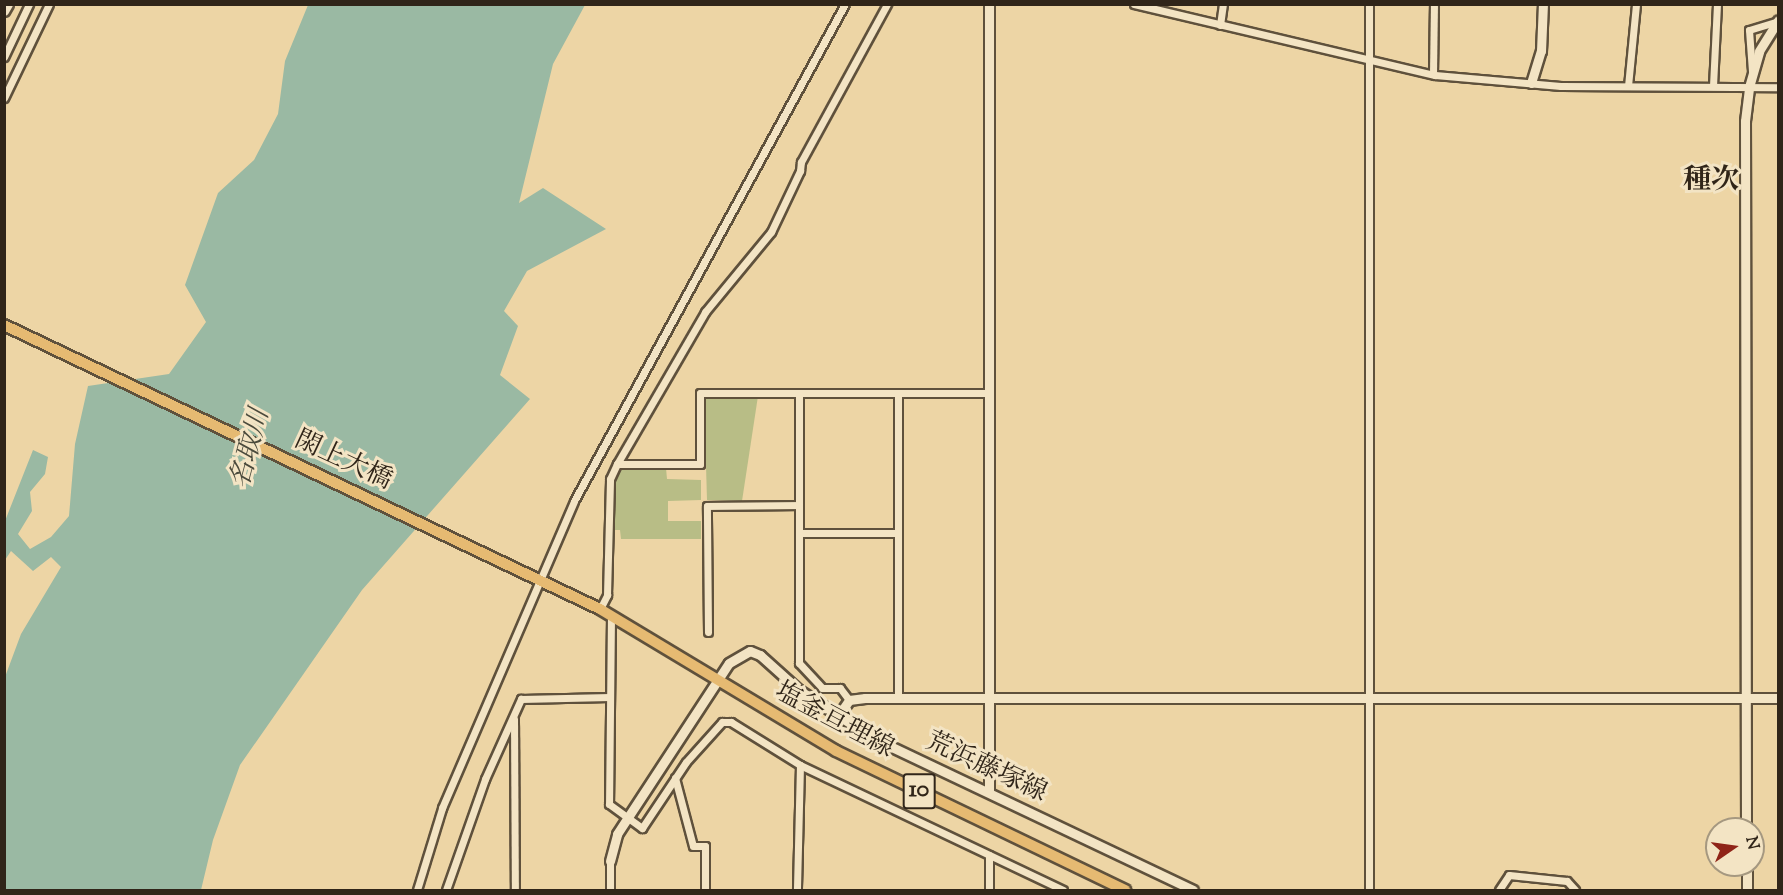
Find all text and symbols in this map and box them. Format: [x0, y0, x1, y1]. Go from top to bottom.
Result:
district label: 種次 [1683, 164, 1739, 198]
water label: 名取川 [225, 406, 277, 492]
street label: 閖上大橋 [289, 425, 397, 497]
street label: 塩釜亘理線 [769, 677, 899, 765]
street label: 荒浜藤塚線 [920, 726, 1052, 810]
road number: 10 [902, 770, 936, 812]
north arrow [1705, 817, 1765, 877]
text: N [1738, 834, 1764, 852]

